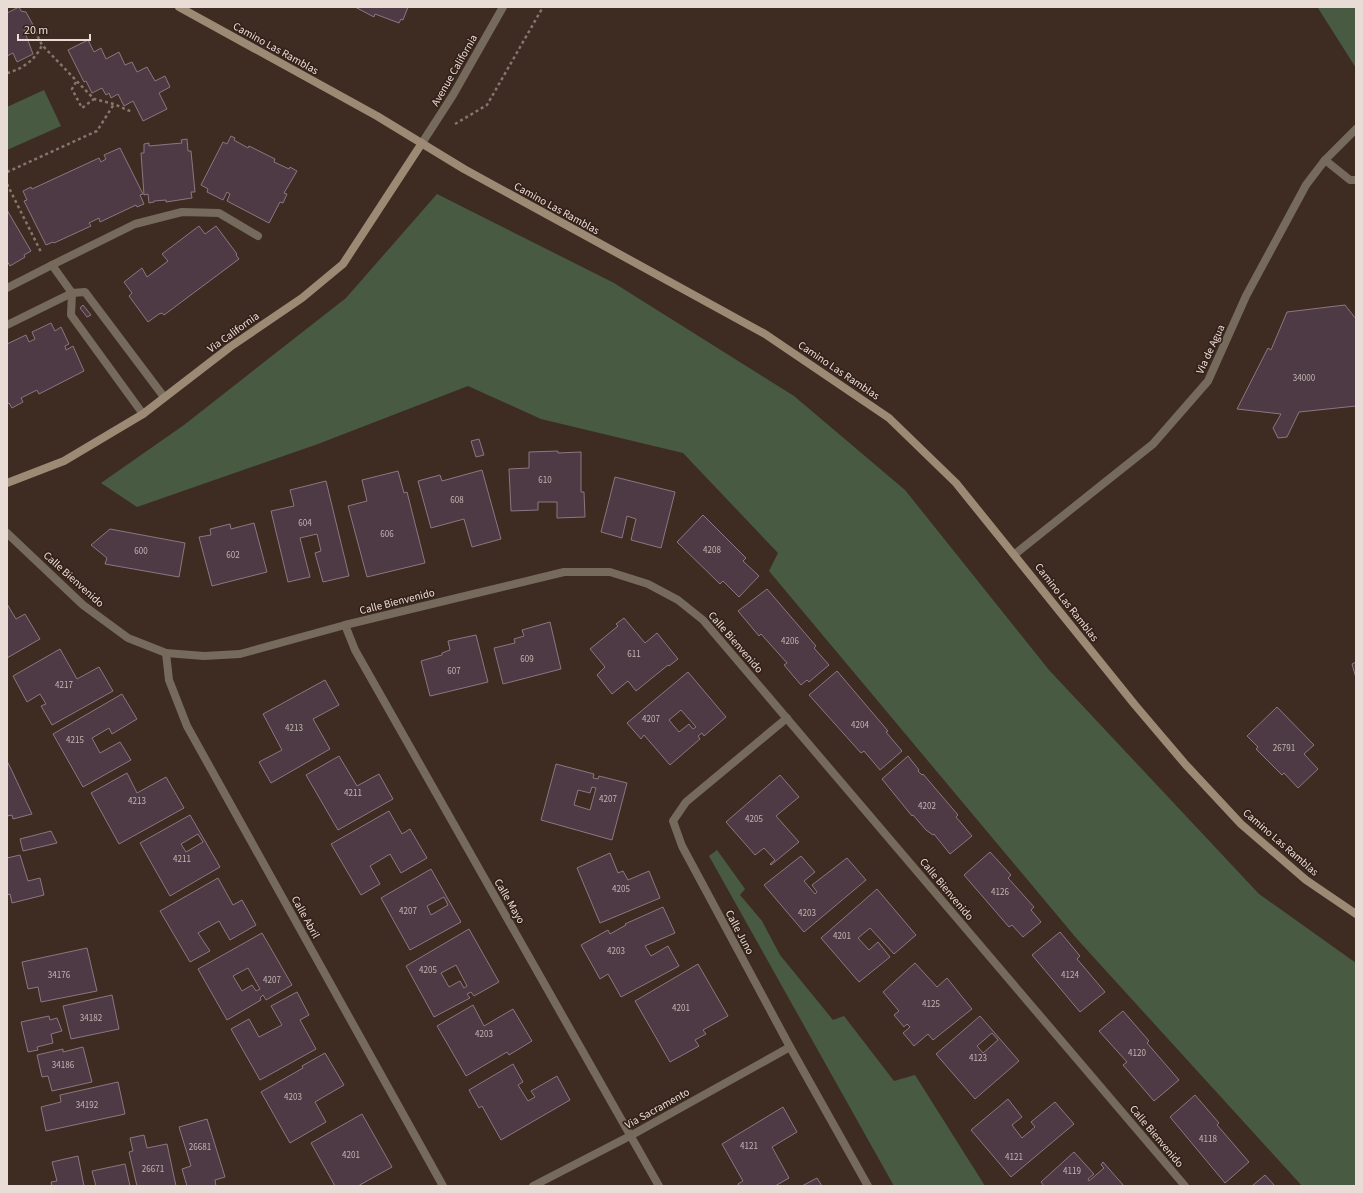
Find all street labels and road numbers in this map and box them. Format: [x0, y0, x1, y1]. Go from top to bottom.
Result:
street label: Camino Las Ramblas [230, 19, 321, 78]
street label: Avenue California [428, 32, 481, 109]
street label: Camino Las Ramblas [511, 179, 602, 238]
street label: Via California [204, 309, 262, 356]
street label: Via de Agua [1192, 322, 1228, 376]
street label: Camino Las Ramblas [795, 338, 883, 404]
street label: Calle Bienvenido [40, 548, 107, 611]
street label: Camino Las Ramblas [1031, 560, 1102, 645]
street label: Calle Bienvenido [358, 585, 436, 618]
street label: Calle Bienvenido [705, 608, 767, 676]
street label: Camino Las Ramblas [1240, 805, 1322, 880]
street label: Calle Bienvenido [916, 855, 977, 924]
street label: Calle Mayo [491, 876, 529, 927]
street label: Calle Abril [288, 893, 323, 941]
street label: Calle Juno [722, 907, 758, 957]
street label: Via Sacramento [622, 1084, 692, 1132]
street label: Calle Bienvenido [1126, 1102, 1187, 1171]

